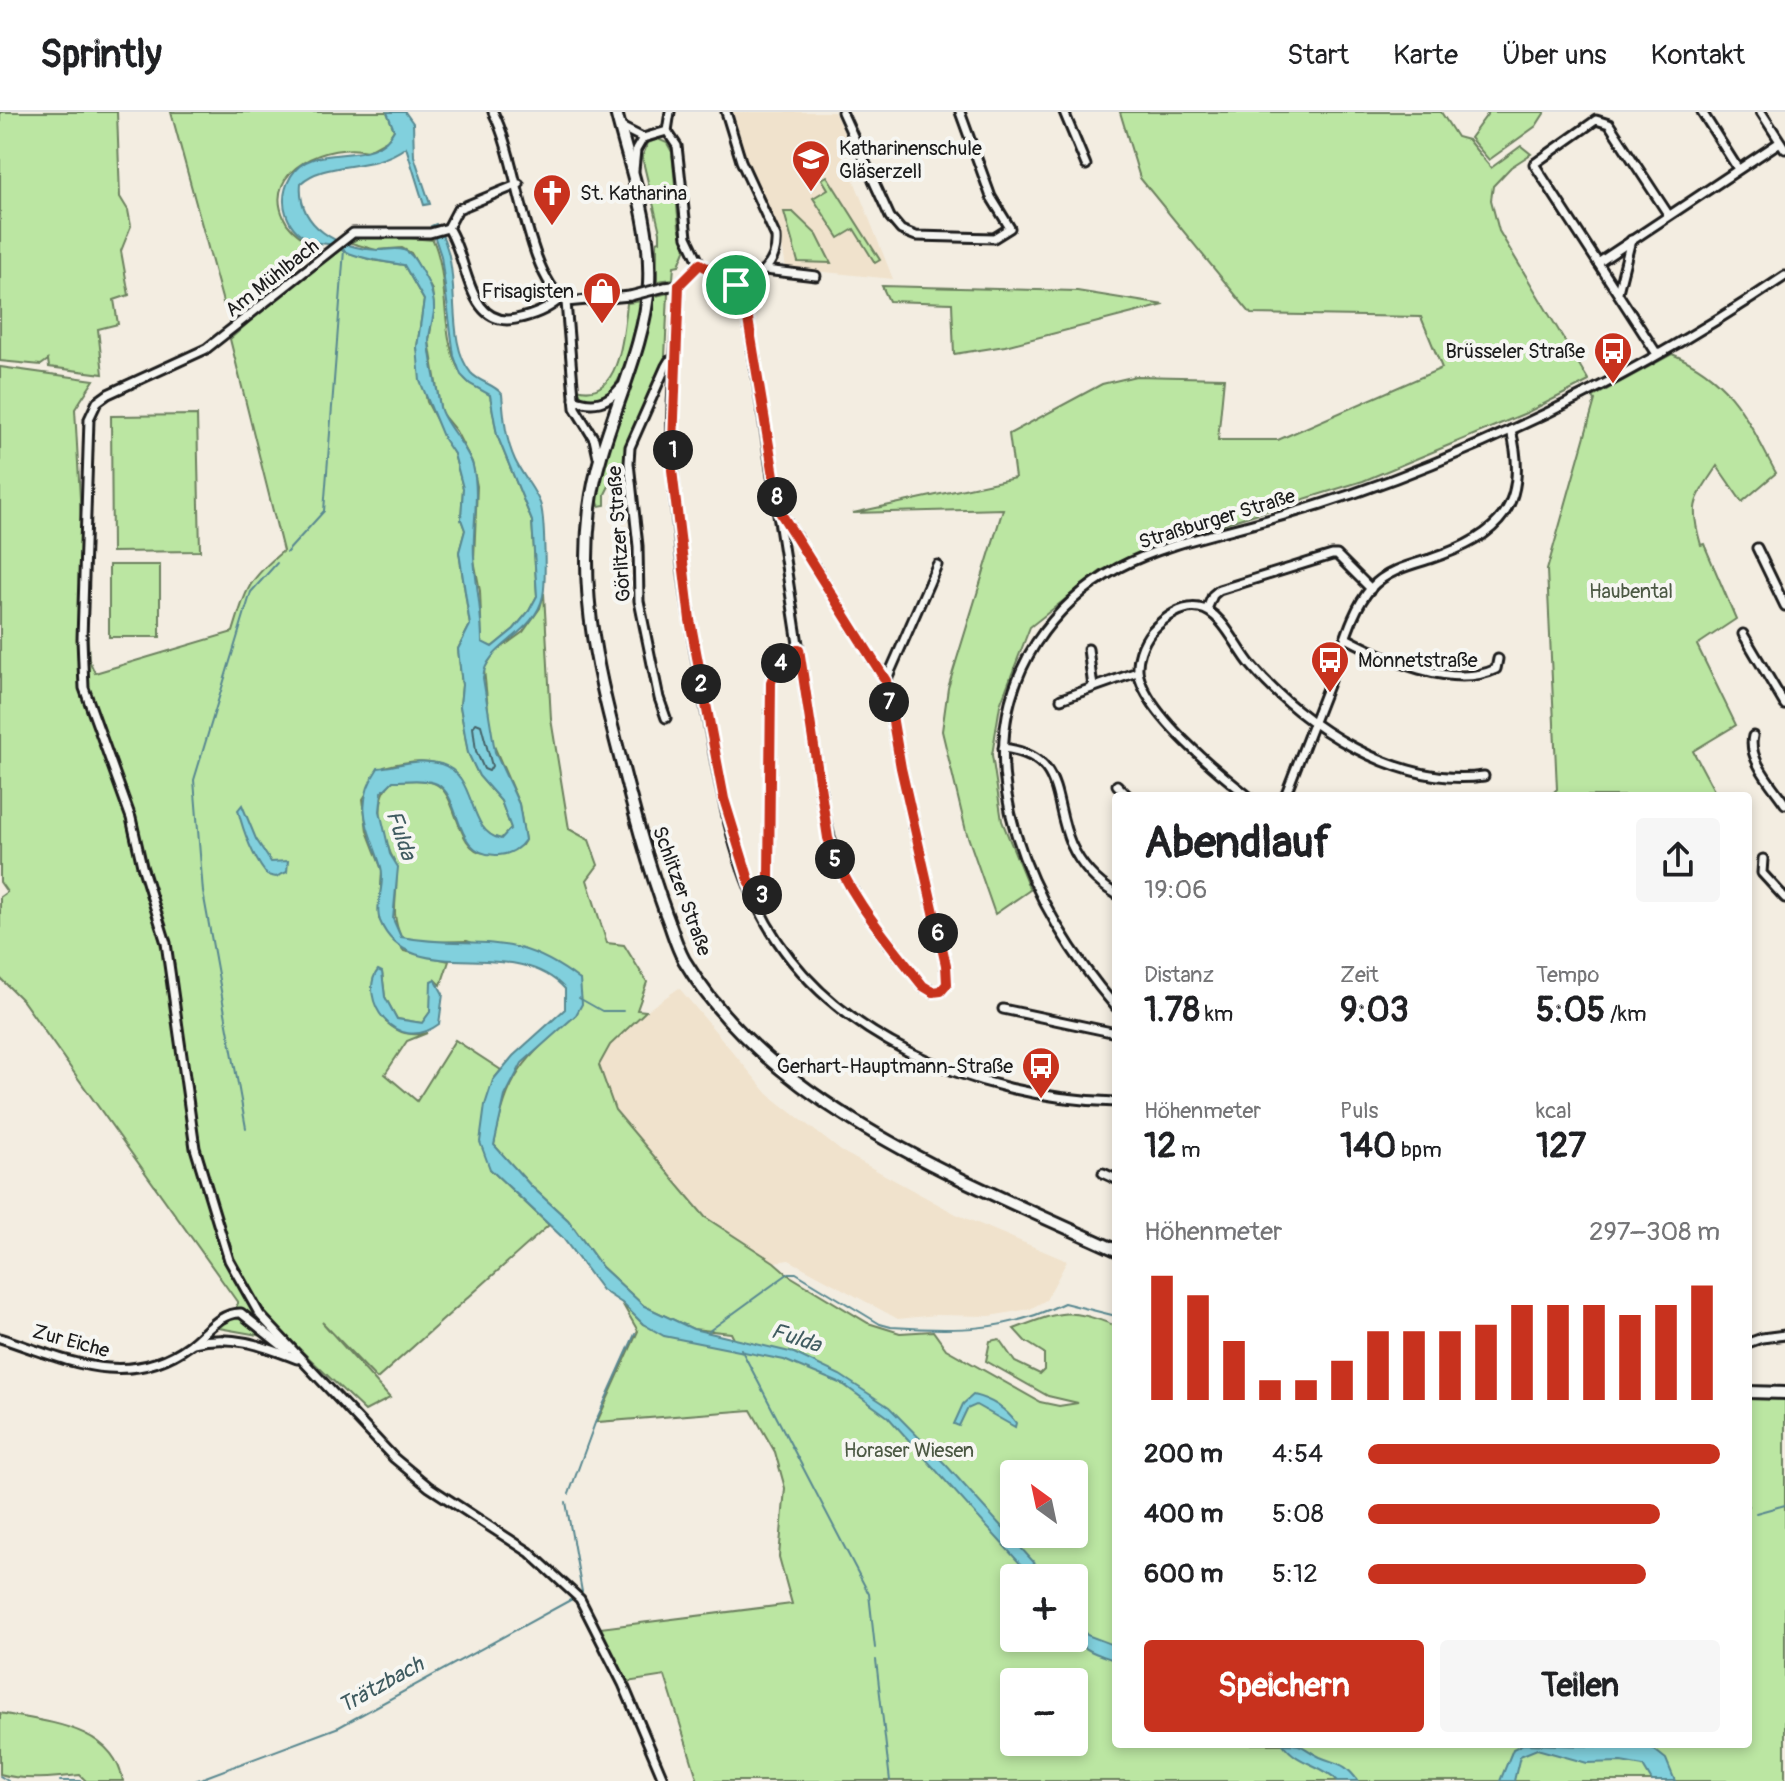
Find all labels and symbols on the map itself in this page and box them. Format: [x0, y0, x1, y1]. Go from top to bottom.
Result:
place label: Katharinenschule Gläserzell [839, 136, 982, 184]
school or university icon: Katharinenschule Gläserzell [790, 138, 832, 193]
church icon: St. Katharina [531, 172, 573, 227]
place label: St. Katharina [580, 181, 687, 206]
street label: Am Mühlbach [220, 234, 324, 322]
pin [702, 251, 770, 319]
shop icon: Frisagisten [581, 270, 623, 325]
place label: Frisagisten [482, 279, 574, 304]
bus stop icon: Brüsseler Straße [1592, 330, 1634, 385]
place label: Brüsseler Straße [1445, 339, 1585, 364]
pin: 1 [653, 430, 693, 470]
street label: Görlitzer Straße [602, 465, 636, 603]
pin: 8 [757, 477, 797, 517]
street label: Straßburger Straße [1136, 483, 1298, 555]
park label: Haubental [1589, 579, 1673, 604]
bus stop icon: Monnetstraße [1309, 639, 1351, 694]
pin: 4 [761, 643, 801, 683]
place label: Monnetstraße [1358, 648, 1478, 673]
pin: 2 [681, 664, 721, 704]
pin: 7 [869, 682, 909, 722]
water label: Fulda [380, 807, 423, 865]
street label: Schlitzer Straße [647, 823, 717, 959]
pin: 5 [815, 839, 855, 879]
pin: 3 [742, 875, 782, 915]
pin: 6 [918, 913, 958, 953]
bus stop icon: Gerhart-Hauptmann-Straße [1020, 1045, 1062, 1100]
place label: Gerhart-Hauptmann-Straße [777, 1054, 1013, 1079]
water label: Fulda [768, 1317, 826, 1360]
street label: Zur Eiche [30, 1319, 112, 1363]
park label: Horaser Wiesen [844, 1438, 974, 1463]
north arrow [1000, 1460, 1088, 1548]
water label: Trätzbach [334, 1649, 430, 1720]

